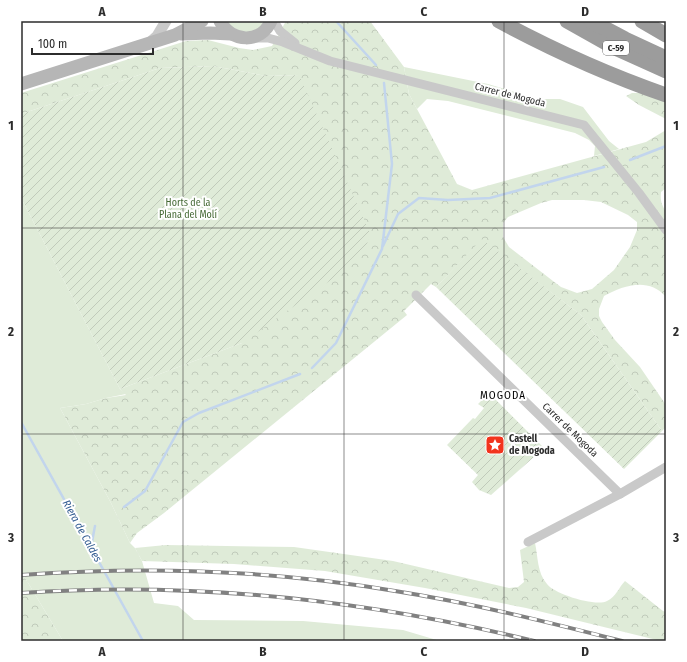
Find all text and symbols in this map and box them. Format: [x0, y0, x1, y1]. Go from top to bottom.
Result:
text: A [97, 4, 106, 19]
text: B [259, 4, 267, 19]
text: C [421, 4, 428, 19]
text: D [581, 4, 589, 19]
scale bar [32, 30, 153, 56]
text: 100 m [38, 37, 67, 51]
road number: C-59 [603, 41, 629, 55]
street label: Carrer de Mogoda [473, 80, 547, 110]
text: 1 [8, 118, 14, 133]
text: 1 [673, 118, 679, 133]
park label: Horts de la Plana del Molí [159, 197, 217, 221]
text: 2 [7, 324, 14, 339]
text: 2 [672, 324, 679, 339]
district label: MOGODA [480, 389, 526, 402]
street label: Carrer de Mogoda [540, 401, 600, 460]
place label: Castell de Mogoda [509, 433, 555, 457]
place icon: Castell de Mogoda [484, 434, 506, 456]
water label: Riera de Caldes [60, 498, 105, 565]
text: 3 [7, 530, 14, 545]
text: 3 [672, 530, 679, 545]
text: A [97, 644, 106, 659]
text: B [259, 644, 267, 659]
text: C [421, 644, 428, 659]
text: D [581, 644, 589, 659]

